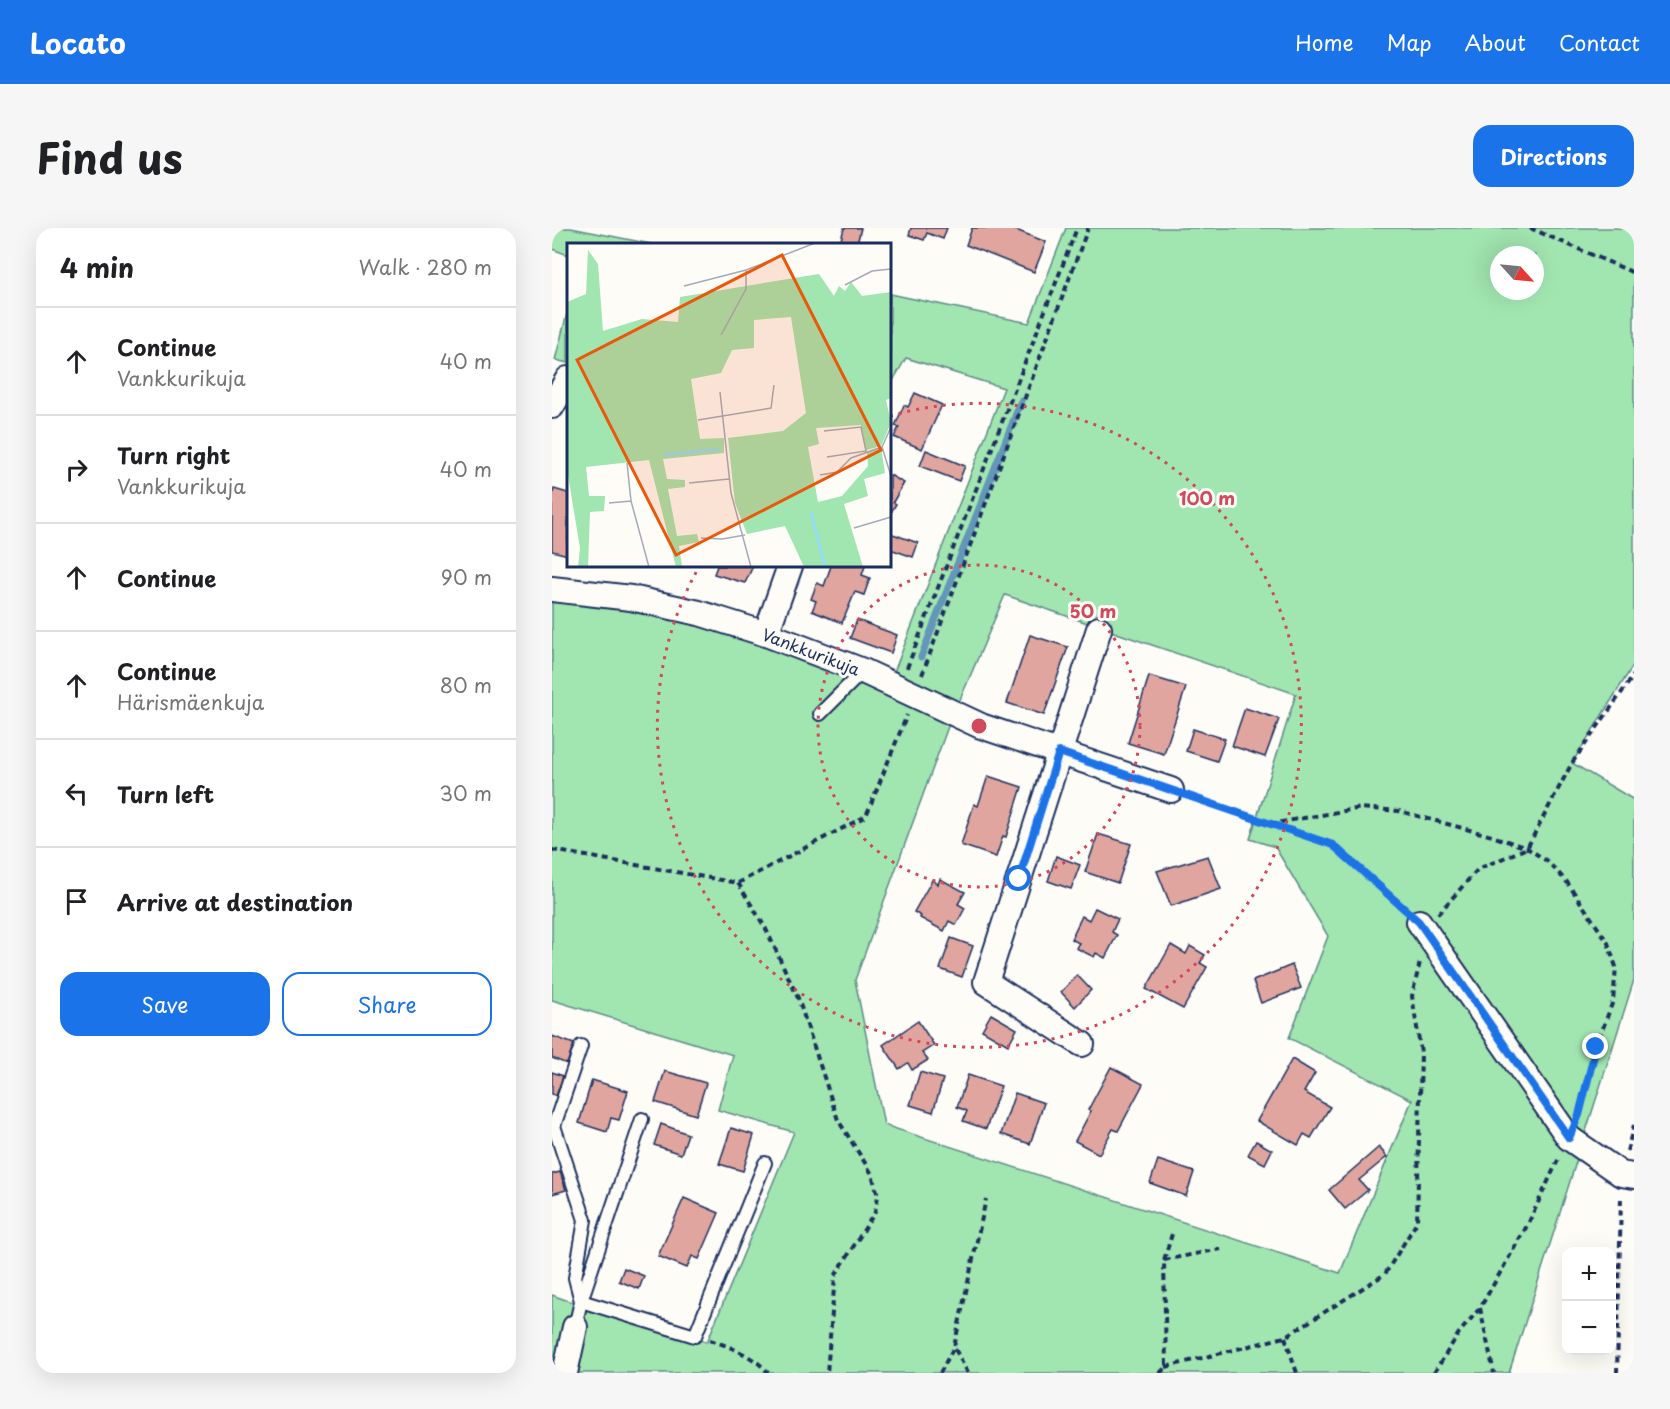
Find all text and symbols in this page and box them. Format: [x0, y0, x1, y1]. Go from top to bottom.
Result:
text: Locato [30, 21, 126, 64]
text: Home [1295, 26, 1354, 58]
text: Map [1387, 26, 1432, 58]
text: About [1465, 26, 1526, 58]
text: Contact [1559, 26, 1640, 58]
text: Find us [36, 125, 183, 188]
button: Directions [1473, 125, 1634, 187]
inset map [567, 243, 891, 567]
north arrow [1490, 246, 1544, 300]
text: 4 min [60, 248, 134, 287]
text: Walk · 280 m [359, 252, 492, 282]
text: Continue [117, 330, 216, 363]
icon: ahead [60, 345, 93, 378]
text: 40 m [440, 346, 492, 376]
text: Vankkurikuja [117, 363, 246, 393]
text: Turn right [117, 438, 230, 471]
icon: right [60, 453, 93, 486]
text: 40 m [440, 454, 492, 484]
text: Vankkurikuja [117, 471, 246, 501]
text: 100 m [1179, 484, 1235, 511]
icon: ahead [60, 561, 93, 594]
text: Continue [117, 561, 216, 594]
text: 90 m [441, 562, 492, 592]
text: 50 m [1070, 597, 1116, 624]
street label: Vankkurikuja [759, 621, 864, 681]
text: Continue [117, 654, 216, 687]
icon: ahead [60, 669, 93, 702]
text: 80 m [440, 670, 492, 700]
text: Härismäenkuja [117, 687, 264, 717]
centre of rings [969, 716, 989, 736]
icon: left [60, 777, 93, 810]
text: Turn left [117, 777, 214, 810]
text: 30 m [439, 778, 492, 808]
route start [1005, 865, 1031, 891]
icon: arrive [60, 885, 93, 918]
text: Arrive at destination [117, 885, 353, 918]
button: Save [60, 972, 270, 1036]
button: Share [282, 972, 492, 1036]
route end [1582, 1033, 1608, 1059]
map controls [1562, 1247, 1616, 1355]
button: + [1562, 1247, 1616, 1301]
button: − [1562, 1301, 1616, 1355]

